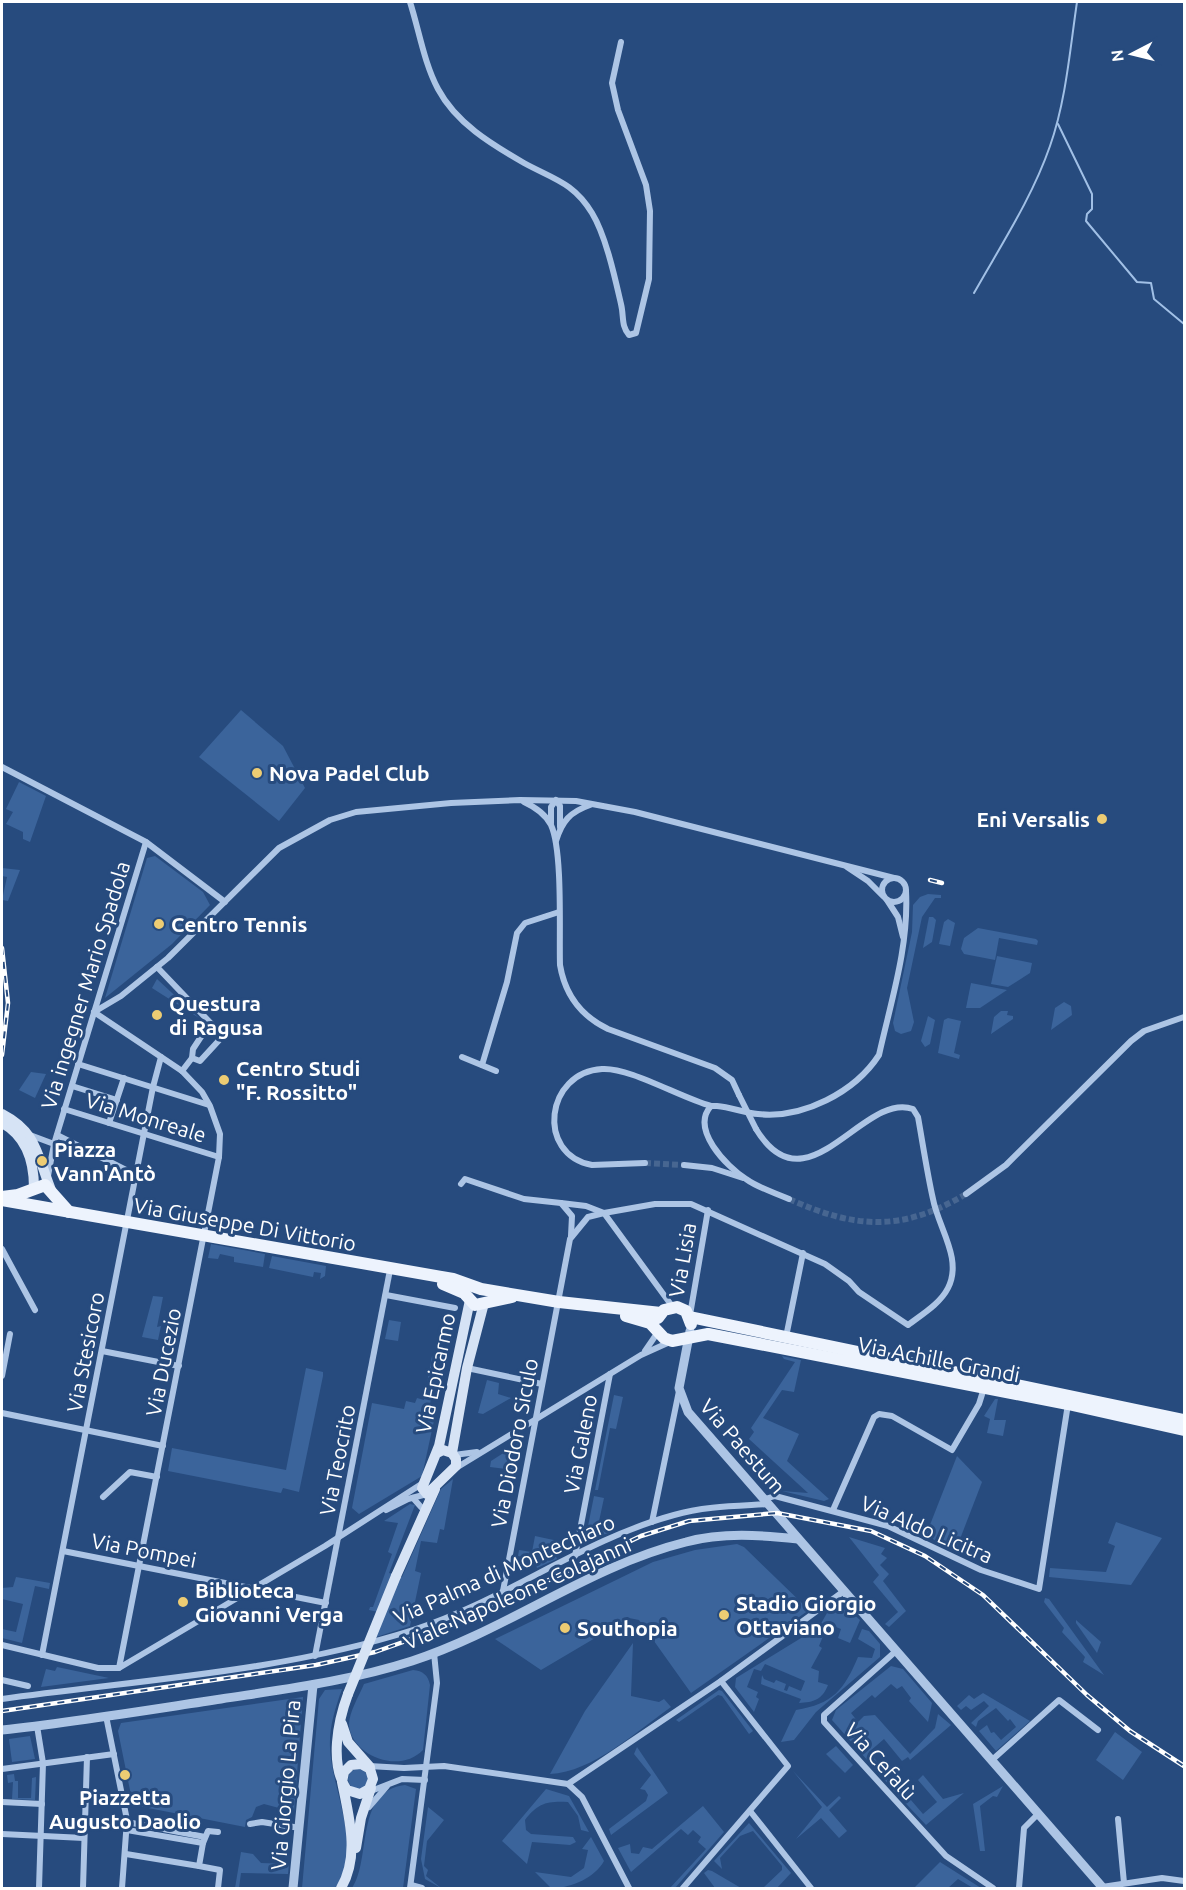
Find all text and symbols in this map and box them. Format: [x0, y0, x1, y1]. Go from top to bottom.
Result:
north arrow [1102, 24, 1162, 84]
text: N [1107, 49, 1127, 63]
place label: Nova Padel Club [269, 761, 430, 785]
marker: Nova Padel Club [250, 766, 264, 780]
place label: Eni Versalis [977, 807, 1090, 831]
marker: Eni Versalis [1095, 812, 1109, 826]
street label: Via ingegner Mario Spadola [36, 858, 134, 1112]
place label: Centro Tennis [171, 912, 307, 936]
marker: Centro Tennis [152, 917, 166, 931]
place label: Questura di Ragusa [169, 991, 263, 1039]
marker: Questura di Ragusa [150, 1008, 164, 1022]
place label: Centro Studi "F. Rossitto" [236, 1056, 360, 1104]
marker: Centro Studi "F. Rossitto" [217, 1073, 231, 1087]
street label: Via Monreale [83, 1087, 209, 1147]
place label: Piazza Vann'Antò [54, 1137, 156, 1185]
marker: Piazza Vann'Antò [35, 1154, 49, 1168]
street label: Via Giuseppe Di Vittorio [132, 1193, 358, 1255]
street label: Via Lisia [664, 1221, 700, 1299]
street label: Via Stesicoro [62, 1290, 108, 1414]
street label: Via Ducezio [141, 1306, 185, 1418]
street label: Via Epicarmo [411, 1310, 459, 1436]
street label: Via Achille Grandi [856, 1332, 1022, 1386]
street label: Via Diodoro Siculo [486, 1356, 542, 1530]
street label: Via Galeno [559, 1392, 601, 1496]
street label: Via Paestum [696, 1394, 790, 1498]
street label: Via Teocrito [314, 1402, 360, 1518]
street label: Via Aldo Licitra [857, 1490, 997, 1568]
street label: Via Palma di Montechiaro [390, 1509, 618, 1629]
street label: Via Pompei [89, 1528, 199, 1572]
street label: Viale Napoleone Colajanni [400, 1532, 634, 1654]
place label: Biblioteca Giovanni Verga [195, 1578, 344, 1626]
place label: Stadio Giorgio Ottaviano [736, 1591, 876, 1639]
marker: Biblioteca Giovanni Verga [176, 1595, 190, 1609]
marker: Stadio Giorgio Ottaviano [717, 1608, 731, 1622]
place label: Southopia [577, 1616, 678, 1640]
marker: Southopia [558, 1621, 572, 1635]
street label: Via Giorgio La Pira [266, 1699, 304, 1871]
street label: Via Cefalù [840, 1718, 922, 1804]
marker: Piazzetta Augusto Daolio [118, 1768, 132, 1782]
place label: Piazzetta Augusto Daolio [49, 1785, 201, 1833]

